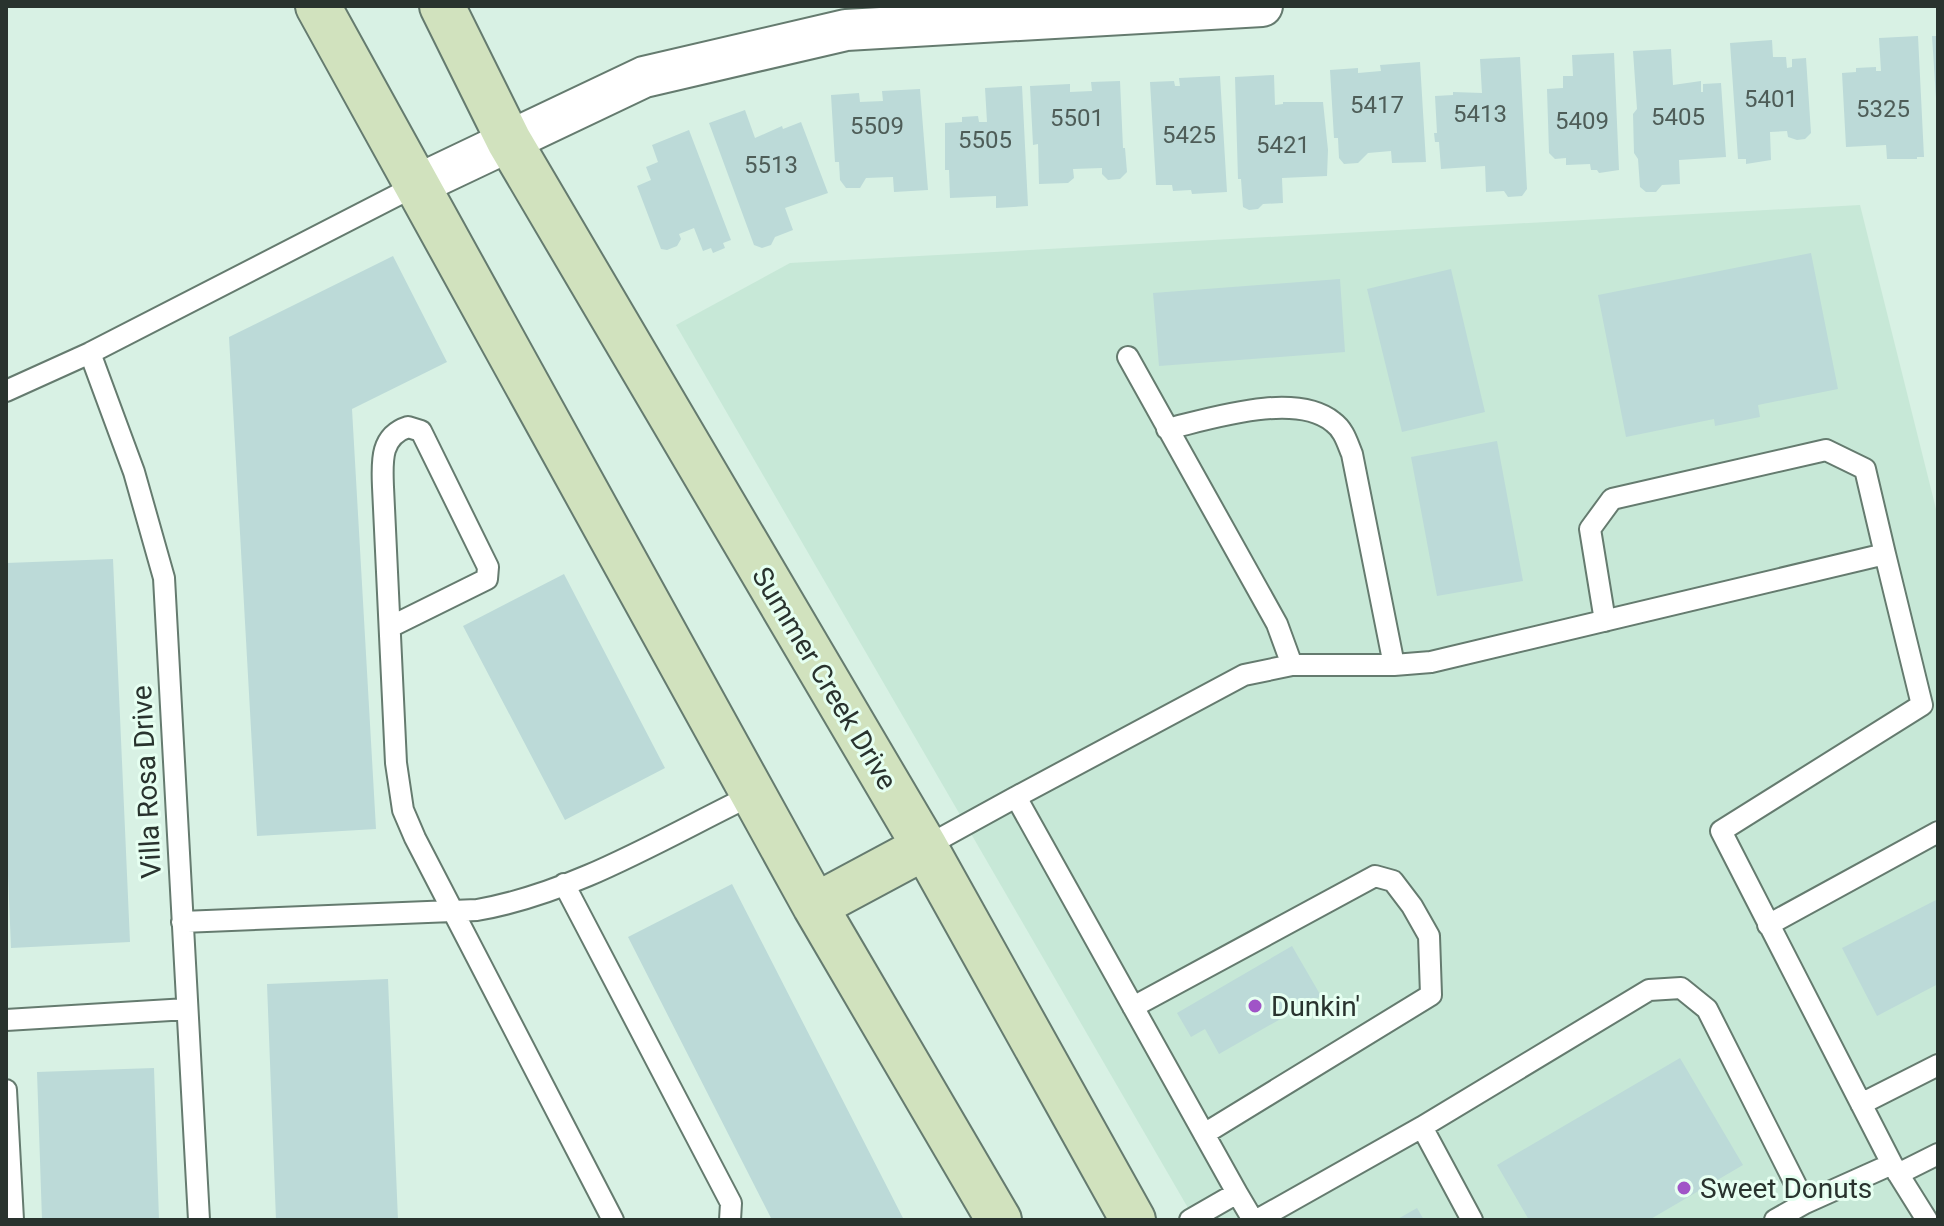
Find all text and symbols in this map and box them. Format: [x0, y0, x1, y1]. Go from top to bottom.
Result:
house number: 5401 [1744, 85, 1798, 113]
house number: 5417 [1350, 91, 1404, 119]
house number: 5325 [1856, 95, 1910, 123]
house number: 5413 [1453, 100, 1507, 128]
house number: 5405 [1651, 103, 1705, 131]
house number: 5501 [1050, 104, 1104, 132]
house number: 5409 [1555, 107, 1609, 135]
house number: 5509 [850, 112, 904, 140]
house number: 5425 [1162, 121, 1216, 149]
house number: 5505 [958, 126, 1012, 154]
house number: 5421 [1256, 131, 1310, 159]
house number: 5513 [744, 151, 798, 179]
street label: Summer Creek Drive [745, 561, 904, 795]
street label: Villa Rosa Drive [125, 685, 168, 879]
place label: Dunkin' [1271, 990, 1360, 1023]
marker: Dunkin' [1246, 997, 1264, 1015]
place label: Sweet Donuts [1700, 1172, 1872, 1205]
marker: Sweet Donuts [1675, 1179, 1693, 1197]

